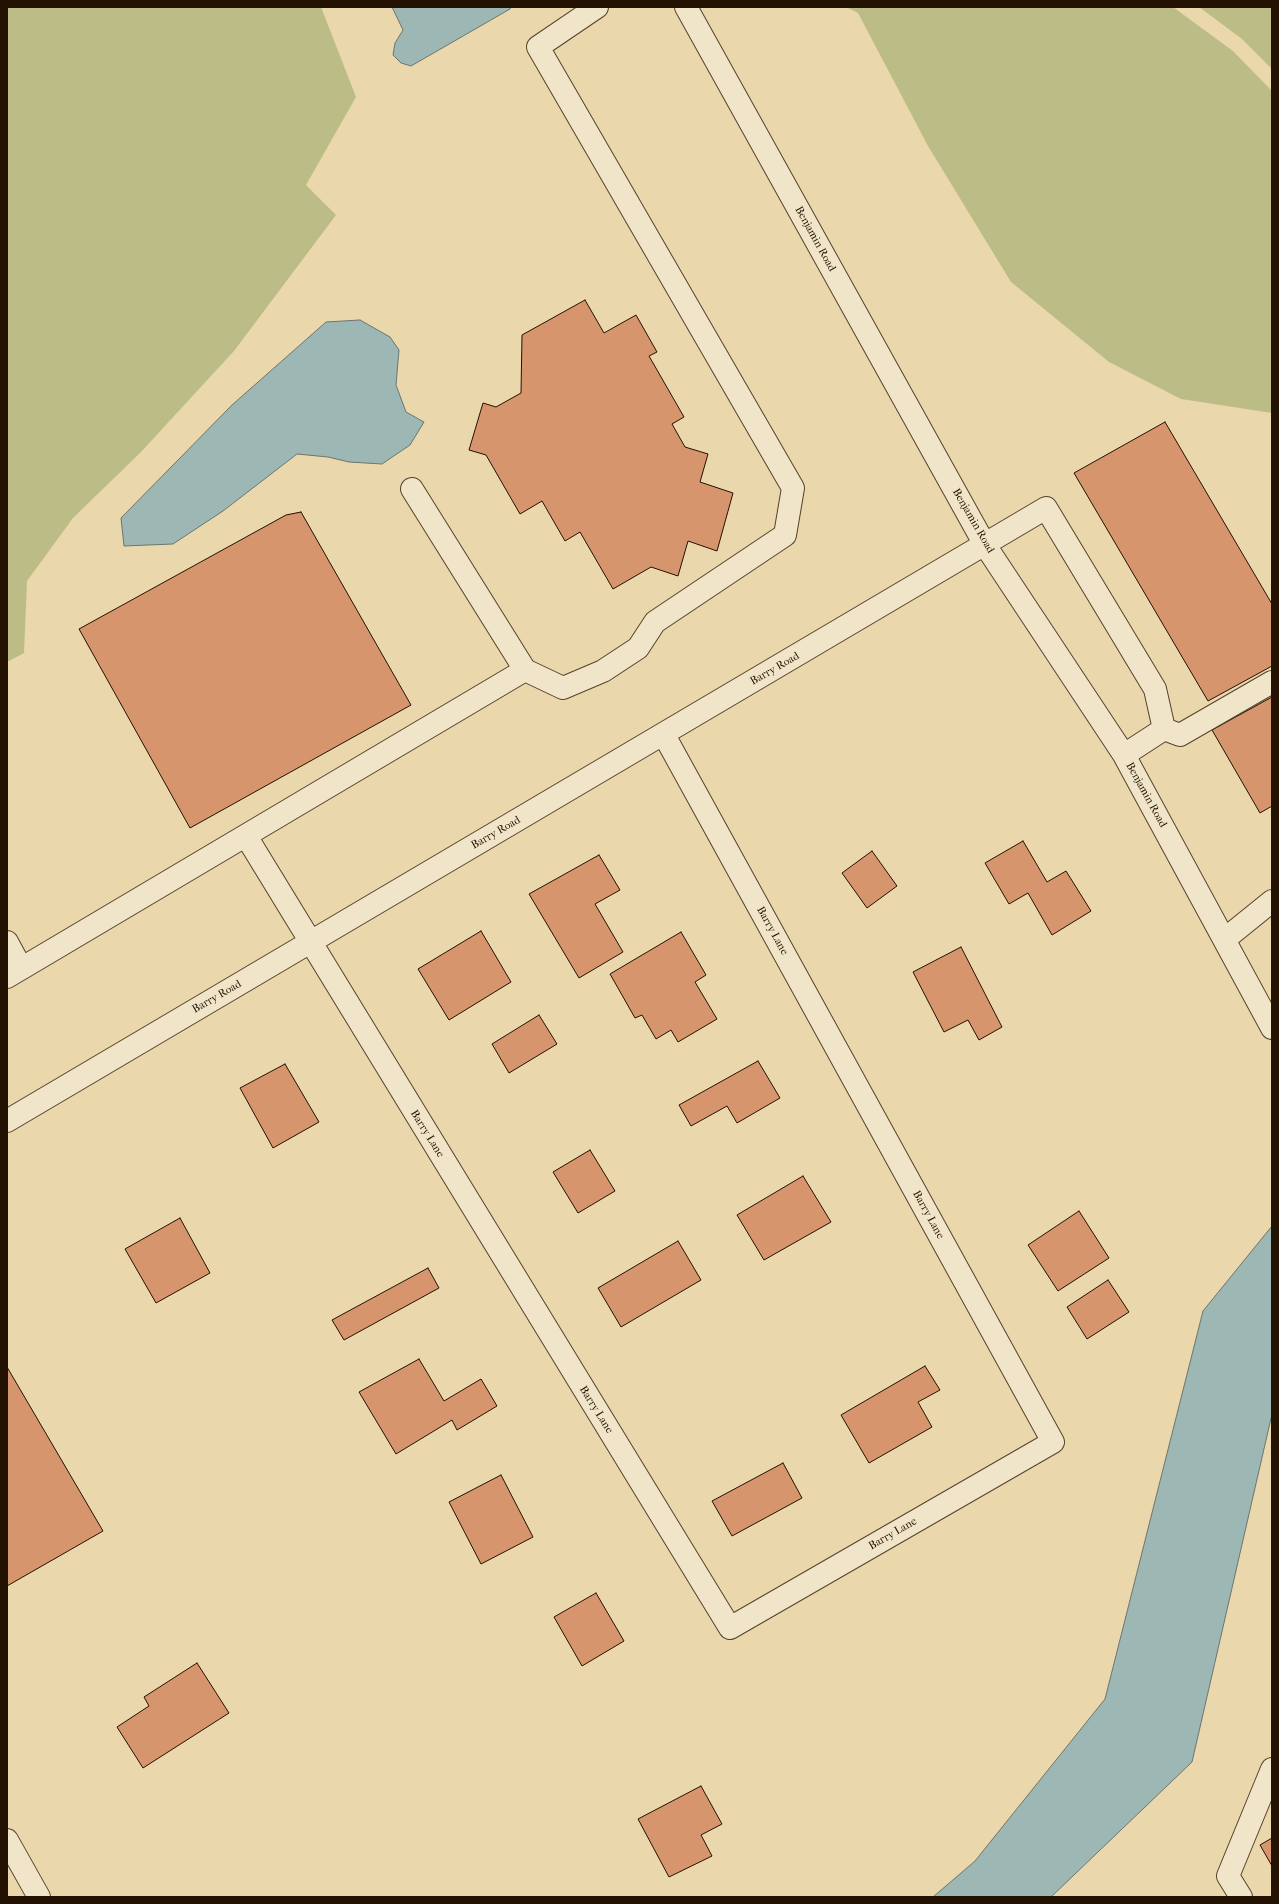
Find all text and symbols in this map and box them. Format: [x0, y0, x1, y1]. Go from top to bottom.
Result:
street label: Benjamin Road [792, 204, 838, 274]
street label: Benjamin Road [949, 486, 997, 556]
street label: Barry Road [748, 650, 802, 688]
street label: Benjamin Road [1123, 760, 1169, 830]
street label: Barry Road [469, 814, 523, 852]
street label: Barry Lane [753, 904, 791, 958]
street label: Barry Road [190, 978, 244, 1016]
street label: Barry Lane [407, 1108, 447, 1160]
street label: Barry Lane [909, 1188, 947, 1242]
street label: Barry Lane [576, 1384, 616, 1436]
street label: Barry Lane [867, 1515, 919, 1553]

